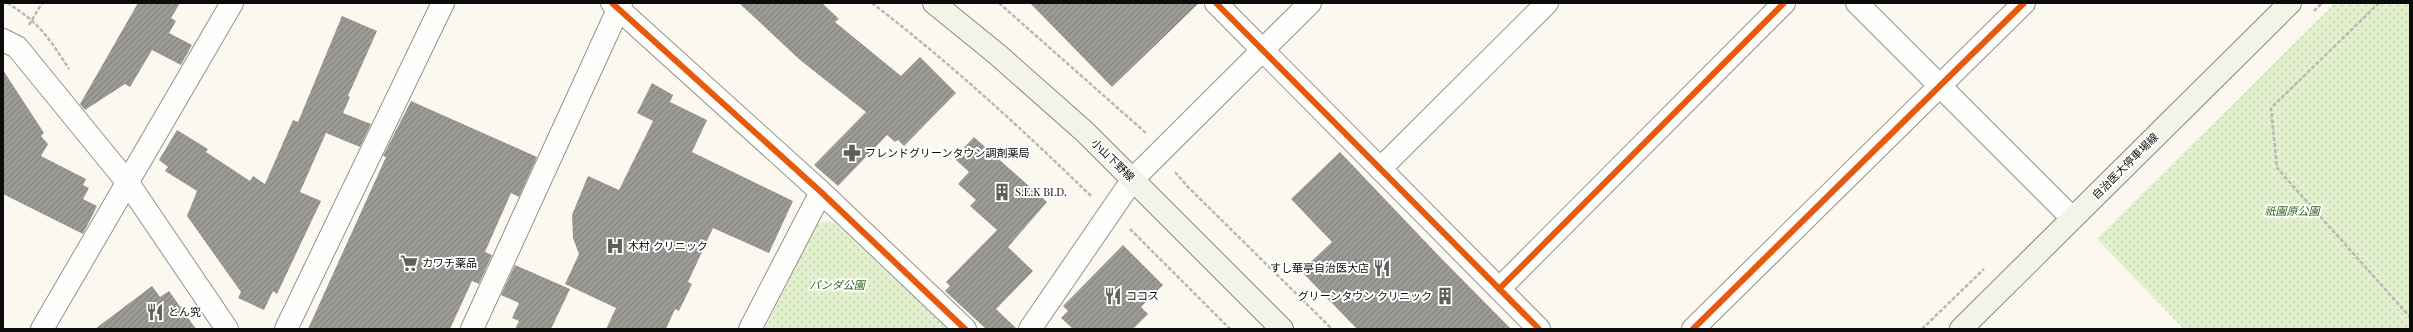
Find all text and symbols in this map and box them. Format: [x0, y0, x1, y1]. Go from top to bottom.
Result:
street label: 自治医大停車場線 [2088, 129, 2161, 202]
street label: 小山下野線 [1088, 135, 1138, 184]
pharmacy icon: フレンドグリーンタウン調剤薬局 [842, 143, 862, 163]
place label: フレンドグリーンタウン調剤薬局 [865, 145, 1029, 160]
building icon: S.E.K BLD. [992, 182, 1012, 202]
place label: S.E.K BLD. [1015, 184, 1067, 199]
park label: 祇園原公園 [2265, 203, 2321, 218]
hospital icon: 木村 クリニック [605, 236, 625, 256]
place label: 木村 クリニック [628, 238, 708, 253]
supermarket icon: カワチ薬品 [399, 253, 419, 273]
place label: カワチ薬品 [422, 255, 477, 270]
restaurant icon: すし華亭自治医大店 [1372, 258, 1392, 278]
place label: すし華亭自治医大店 [1270, 260, 1369, 275]
park label: パンダ公園 [809, 277, 867, 292]
restaurant icon: ココス [1103, 286, 1123, 306]
building icon: グリーンタウン クリニック [1435, 286, 1455, 306]
place label: ココス [1126, 288, 1159, 303]
place label: グリーンタウン クリニック [1298, 288, 1432, 303]
restaurant icon: とん究 [145, 302, 165, 322]
place label: とん究 [168, 304, 201, 319]

